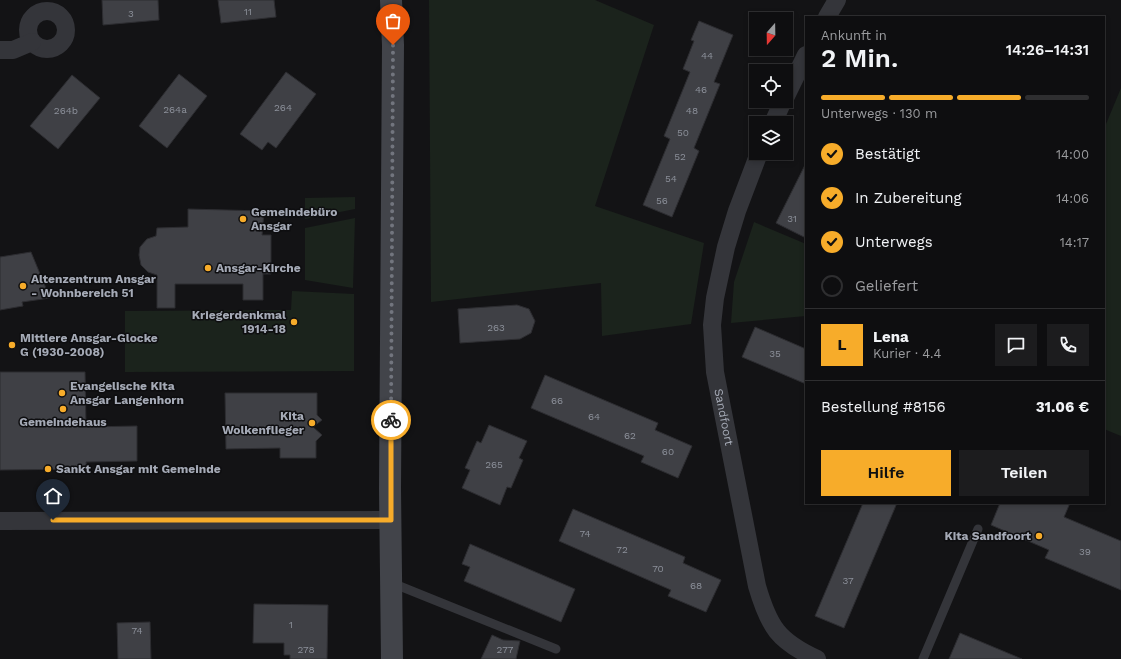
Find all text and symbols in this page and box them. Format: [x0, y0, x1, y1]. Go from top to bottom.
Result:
pin [376, 4, 410, 45]
house number: 11 [244, 6, 252, 17]
house number: 3 [128, 8, 134, 19]
icon: bag [382, 10, 404, 32]
north arrow [749, 12, 793, 56]
map controls [749, 12, 793, 160]
text: Ankunft in [821, 28, 887, 43]
text: 14:26–14:31 [1006, 41, 1089, 59]
text: 2 Min. [821, 43, 898, 73]
house number: 44 [701, 50, 713, 61]
button: locate [749, 64, 793, 108]
house number: 46 [695, 84, 707, 95]
house number: 264 [274, 102, 292, 113]
house number: 264a [163, 104, 187, 115]
house number: 264b [54, 105, 78, 116]
house number: 48 [686, 105, 698, 116]
text: Unterwegs · 130 m [821, 106, 937, 121]
button: layers [749, 116, 793, 160]
house number: 50 [677, 127, 689, 138]
icon: check [821, 143, 843, 165]
text: Bestätigt [855, 145, 920, 163]
text: 14:00 [1056, 147, 1089, 162]
house number: 52 [674, 151, 686, 162]
house number: 54 [665, 173, 677, 184]
icon: check [821, 187, 843, 209]
text: In Zubereitung [855, 189, 962, 207]
text: 14:06 [1056, 191, 1089, 206]
house number: 56 [656, 195, 668, 206]
place label: Gemeindebüro Ansgar [251, 205, 338, 233]
house number: 31 [787, 213, 797, 224]
marker: Gemeindebüro Ansgar [238, 214, 248, 224]
icon: check [821, 231, 843, 253]
text: Unterwegs [855, 233, 933, 251]
text: 14:17 [1060, 235, 1089, 250]
place label: Ansgar-Kirche [216, 261, 301, 275]
marker: Ansgar-Kirche [203, 263, 213, 273]
place label: Altenzentrum Ansgar - Wohnbereich 51 [31, 272, 157, 300]
text: Geliefert [855, 277, 918, 295]
marker: Altenzentrum Ansgar - Wohnbereich 51 [18, 281, 28, 291]
place label: Kriegerdenkmal 1914-18 [192, 308, 286, 336]
marker: Kriegerdenkmal 1914-18 [289, 317, 299, 327]
house number: 263 [487, 322, 505, 333]
button: chat [995, 324, 1037, 366]
button: phone [1047, 324, 1089, 366]
text: Lena [873, 328, 909, 346]
place label: Mittlere Ansgar-Glocke G (1930-2008) [20, 331, 158, 359]
text: L [837, 336, 847, 354]
marker: Mittlere Ansgar-Glocke G (1930-2008) [7, 340, 17, 350]
text: Kurier · 4.4 [873, 346, 941, 361]
house number: 35 [769, 348, 781, 359]
place label: Evangelische Kita Ansgar Langenhorn [70, 379, 184, 407]
street label: Sandfoort [711, 387, 736, 447]
marker: Evangelische Kita Ansgar Langenhorn [57, 388, 67, 398]
house number: 66 [551, 395, 563, 406]
text: Bestellung #8156 [821, 398, 946, 416]
text: 31.06 € [1036, 398, 1089, 416]
courier [371, 400, 411, 440]
marker: Gemeindehaus [58, 404, 68, 414]
place label: Kita Wolkenflieger [222, 409, 305, 437]
icon: bike [380, 409, 402, 431]
house number: 64 [588, 411, 600, 422]
place label: Gemeindehaus [19, 415, 107, 429]
marker: Kita Wolkenflieger [307, 418, 317, 428]
house number: 62 [624, 430, 636, 441]
house number: 60 [662, 446, 674, 457]
button: Hilfe [821, 450, 951, 496]
button: Teilen [959, 450, 1089, 496]
house number: 265 [485, 459, 503, 470]
place label: Sankt Ansgar mit Gemeinde [56, 462, 221, 476]
marker: Sankt Ansgar mit Gemeinde [43, 464, 53, 474]
pin [36, 479, 70, 520]
icon: home [42, 485, 64, 507]
house number: 74 [579, 528, 591, 539]
place label: Kita Sandfoort [944, 529, 1032, 543]
marker: Kita Sandfoort [1034, 531, 1044, 541]
house number: 72 [616, 544, 628, 555]
house number: 39 [1079, 546, 1091, 557]
house number: 70 [652, 563, 664, 574]
house number: 37 [842, 575, 854, 586]
house number: 68 [690, 580, 702, 591]
house number: 1 [289, 619, 293, 630]
house number: 74 [131, 625, 143, 636]
house number: 278 [297, 644, 315, 655]
house number: 277 [497, 644, 514, 655]

